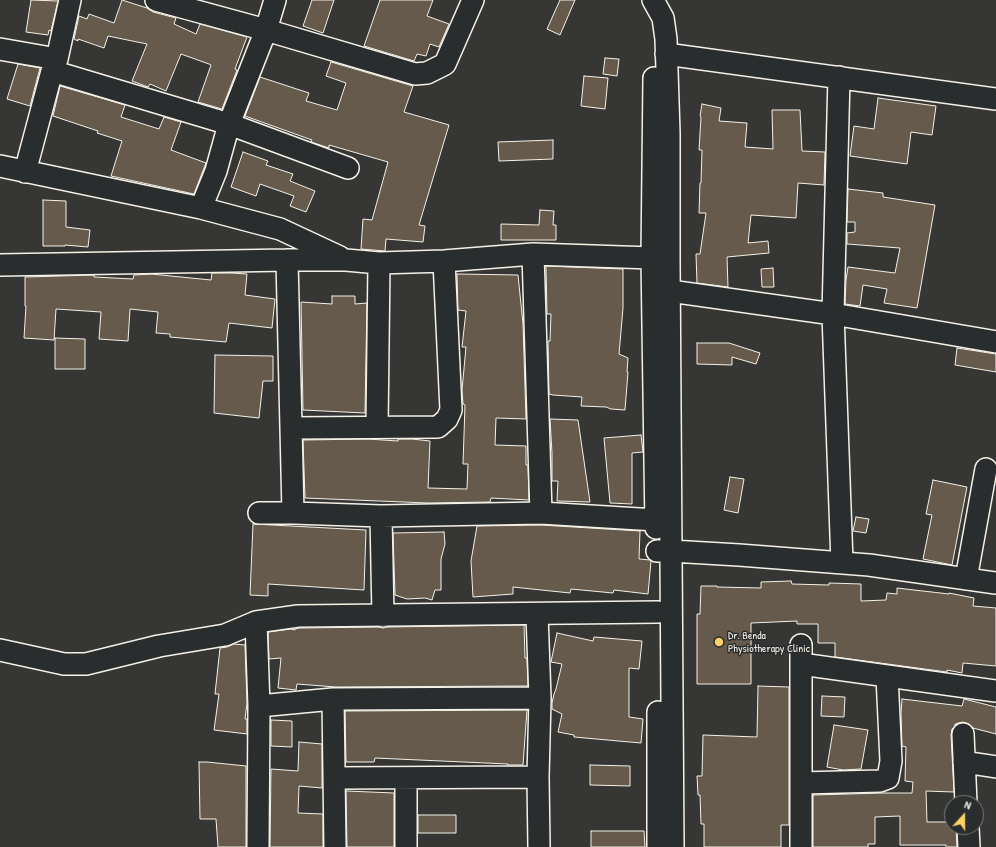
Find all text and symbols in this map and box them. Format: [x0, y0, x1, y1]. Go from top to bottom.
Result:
place label: Dr. Benda Physiotherapy Clinic [728, 629, 810, 655]
marker: Dr. Benda Physiotherapy Clinic [713, 636, 725, 648]
north arrow [944, 795, 984, 835]
text: N [963, 797, 973, 812]

